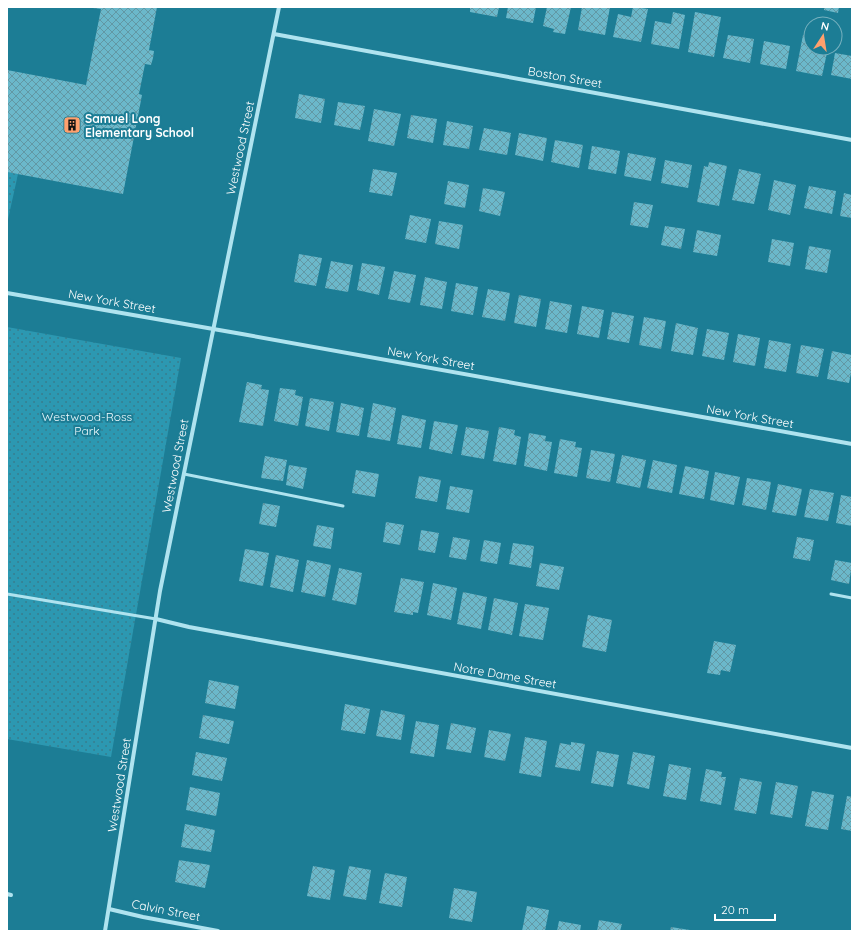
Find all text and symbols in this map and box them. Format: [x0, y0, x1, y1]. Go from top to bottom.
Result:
north arrow [803, 16, 843, 56]
text: N [820, 19, 830, 34]
street label: Boston Street [527, 63, 603, 91]
street label: Westwood Street [223, 100, 257, 196]
place label: Samuel Long Elementary School [85, 111, 194, 140]
building icon: Samuel Long Elementary School [62, 115, 82, 135]
street label: New York Street [67, 286, 157, 316]
street label: New York Street [386, 343, 476, 373]
street label: New York Street [705, 401, 795, 431]
park label: Westwood-Ross Park [42, 409, 133, 438]
street label: Westwood Street [159, 418, 191, 514]
street label: Notre Dame Street [452, 659, 558, 691]
street label: Westwood Street [104, 737, 134, 833]
street label: Calvin Street [130, 896, 202, 924]
scale bar [715, 896, 775, 922]
text: 20 m [721, 902, 749, 917]

